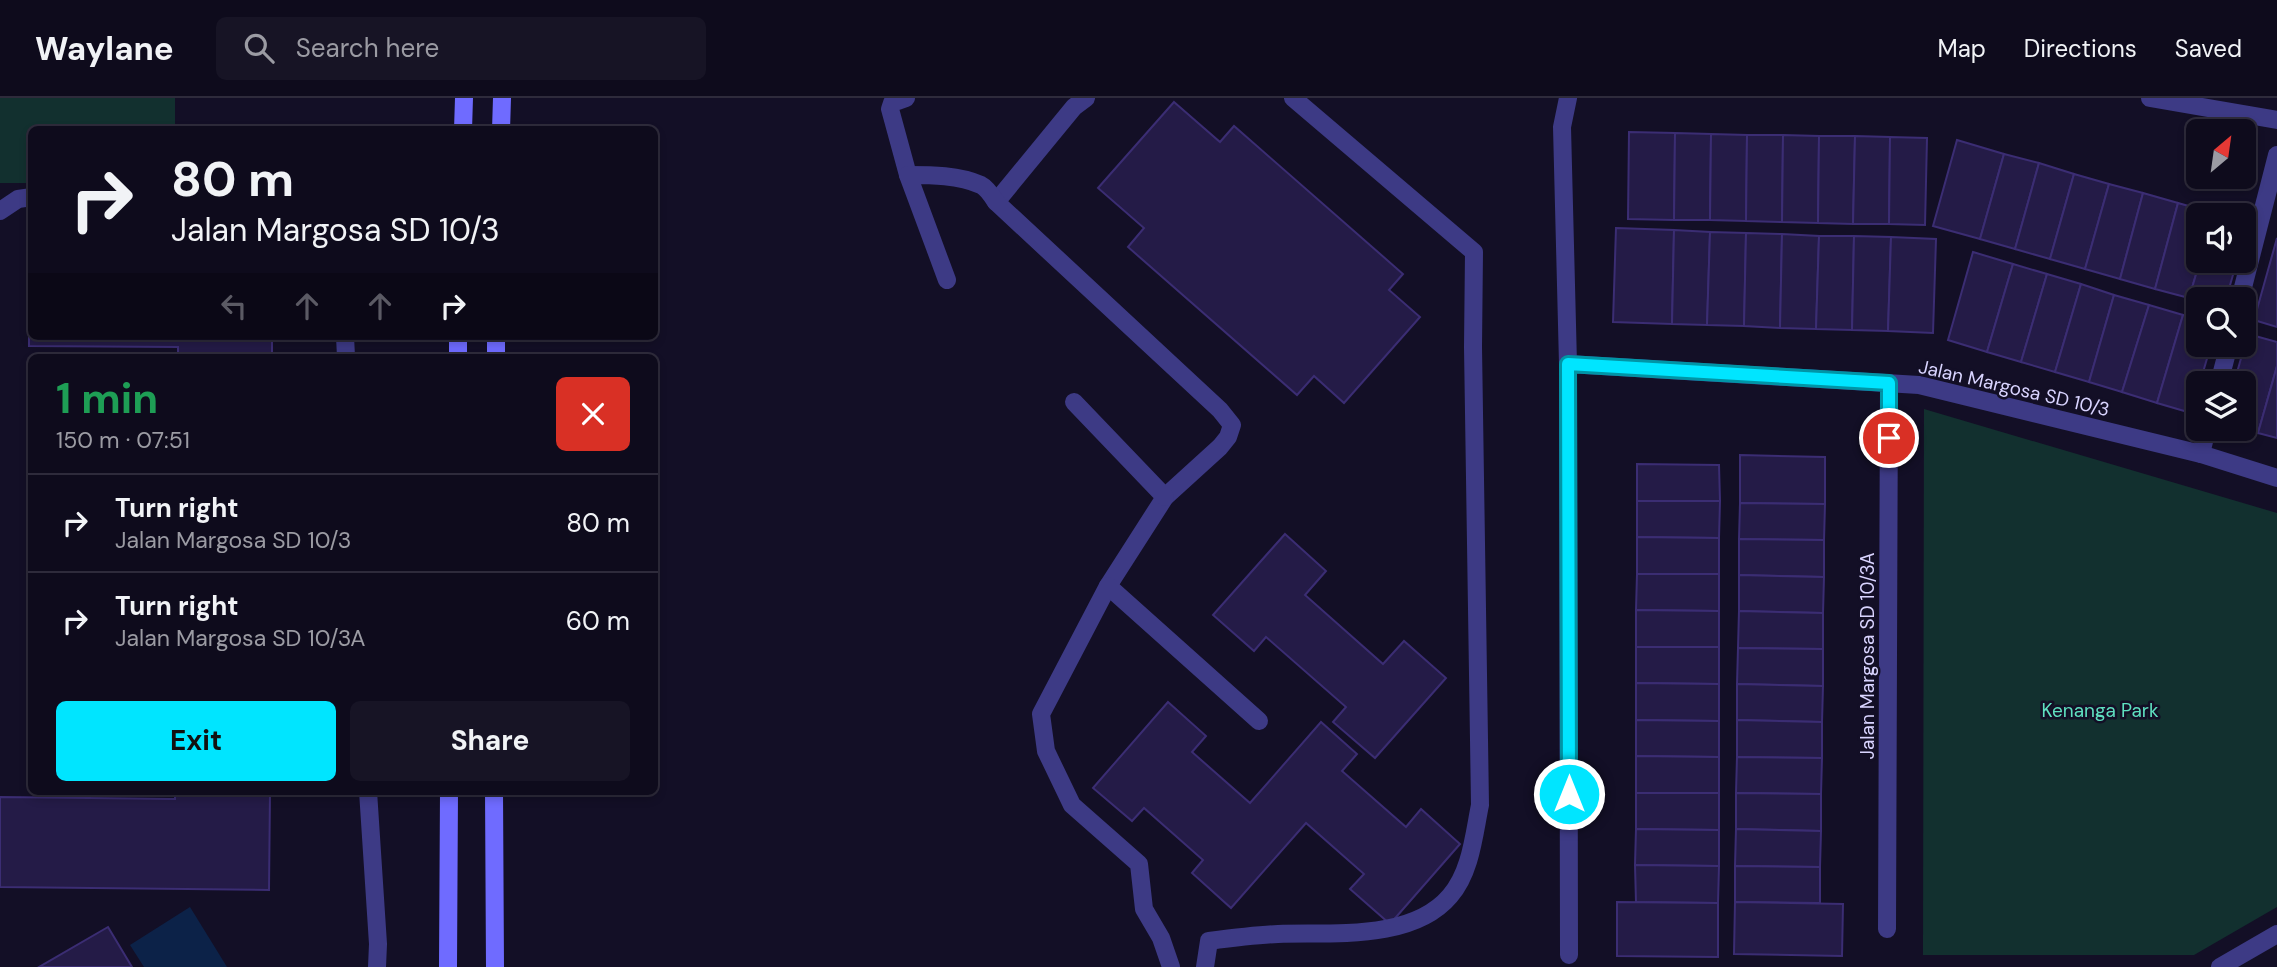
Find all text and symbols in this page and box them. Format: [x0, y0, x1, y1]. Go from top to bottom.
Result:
search box [216, 17, 706, 80]
text: Waylane [35, 27, 174, 70]
icon: search [240, 29, 278, 67]
text: Search here [296, 31, 439, 65]
text: Map [1938, 33, 1986, 64]
text: Directions [2024, 33, 2137, 64]
text: Saved [2175, 33, 2242, 64]
north arrow [2186, 119, 2256, 189]
map controls [2186, 119, 2256, 441]
text: 80 m [171, 147, 294, 211]
icon: right [56, 154, 147, 245]
button: sound [2186, 203, 2256, 273]
text: Jalan Margosa SD 10/3 [171, 209, 500, 251]
icon: left [215, 287, 253, 325]
icon: ahead [288, 287, 326, 325]
icon: ahead [361, 287, 399, 325]
icon: right [434, 287, 472, 325]
button: search [2186, 287, 2256, 357]
street label: Jalan Margosa SD 10/3 [1916, 354, 2112, 422]
text: 1 min [56, 371, 158, 426]
button: layers [2186, 371, 2256, 441]
button: close [556, 377, 630, 451]
pin [1859, 408, 1919, 468]
icon: arrive [1870, 419, 1908, 457]
text: 150 m · 07:51 [56, 425, 190, 455]
text: Turn right [115, 491, 239, 525]
icon: right [56, 504, 94, 542]
text: 80 m [566, 506, 630, 540]
text: Jalan Margosa SD 10/3 [115, 525, 351, 555]
street label: Jalan Margosa SD 10/3A [1855, 552, 1880, 760]
text: Turn right [115, 589, 239, 623]
icon: right [56, 602, 94, 640]
text: 60 m [566, 604, 630, 638]
text: Jalan Margosa SD 10/3A [115, 623, 366, 653]
park label: Kenanga Park [2042, 698, 2159, 723]
button: Exit [56, 701, 336, 781]
button: Share [350, 701, 630, 781]
position arrow [1532, 757, 1606, 831]

